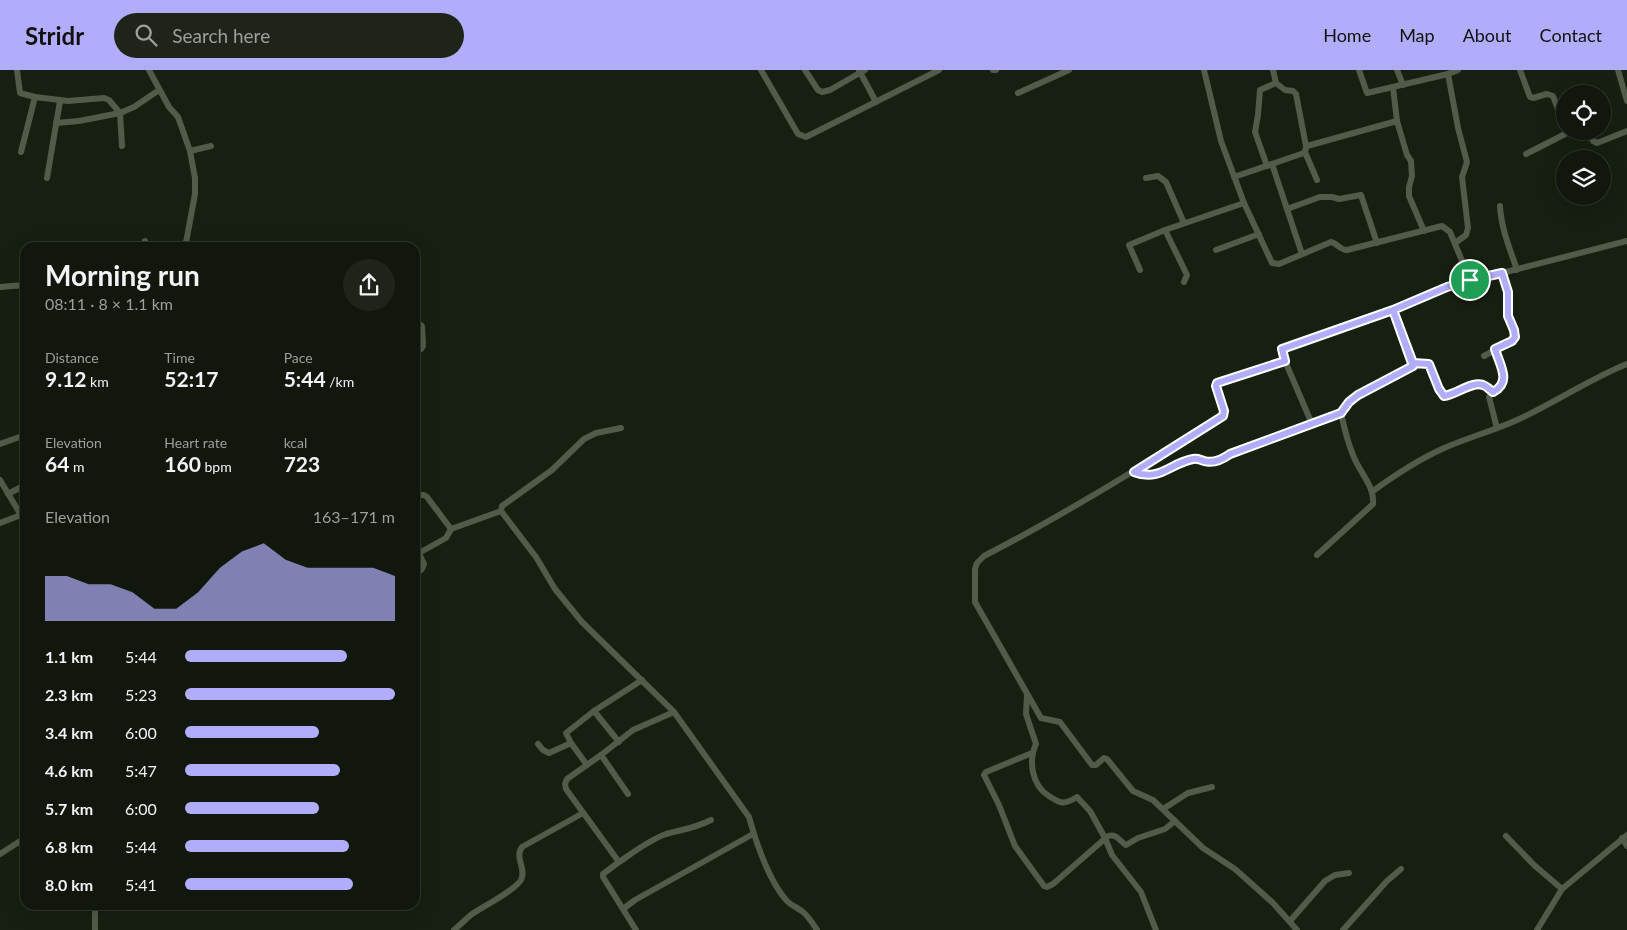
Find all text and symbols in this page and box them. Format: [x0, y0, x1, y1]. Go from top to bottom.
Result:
search box [114, 13, 464, 58]
text: Stridr [25, 21, 84, 50]
icon: search [132, 21, 160, 49]
text: Search here [172, 24, 270, 47]
text: Home [1323, 24, 1371, 46]
text: Map [1399, 24, 1435, 46]
text: About [1463, 24, 1512, 46]
text: Contact [1540, 24, 1602, 46]
map controls [1556, 85, 1611, 205]
button: locate [1556, 85, 1611, 140]
button: layers [1556, 150, 1611, 205]
text: Morning run [45, 258, 200, 292]
button: share [343, 259, 395, 311]
pin [1449, 259, 1491, 301]
icon: arrive [1456, 266, 1484, 294]
text: 08:11 · 8 × 1.1 km [45, 294, 173, 313]
text: Distance [45, 349, 99, 366]
text: Time [164, 349, 195, 366]
text: Pace [284, 349, 313, 366]
text: 9.12 [45, 366, 87, 391]
text: 52:17 [164, 366, 218, 391]
text: 5:44 [284, 366, 326, 391]
text: km [87, 373, 109, 390]
text: /km [326, 373, 354, 390]
text: Elevation [45, 434, 102, 451]
text: Heart rate [164, 434, 227, 451]
text: kcal [284, 434, 307, 451]
text: 64 [45, 451, 69, 476]
text: 160 [164, 451, 201, 476]
text: 723 [284, 451, 320, 476]
text: m [69, 458, 84, 475]
text: bpm [201, 458, 232, 475]
text: Elevation [45, 507, 110, 526]
text: 163–171 m [313, 507, 395, 526]
text: 1.1 km [45, 647, 93, 666]
text: 5:44 [125, 647, 157, 666]
text: 2.3 km [45, 685, 93, 704]
text: 5:23 [125, 685, 157, 704]
text: 3.4 km [45, 723, 93, 742]
text: 6:00 [125, 723, 157, 742]
text: 4.6 km [45, 761, 93, 780]
text: 5:47 [125, 761, 157, 780]
text: 5.7 km [45, 799, 93, 818]
text: 6:00 [125, 799, 157, 818]
text: 6.8 km [45, 837, 93, 856]
text: 5:44 [125, 837, 157, 856]
text: 8.0 km [45, 875, 93, 894]
text: 5:41 [125, 875, 157, 894]

